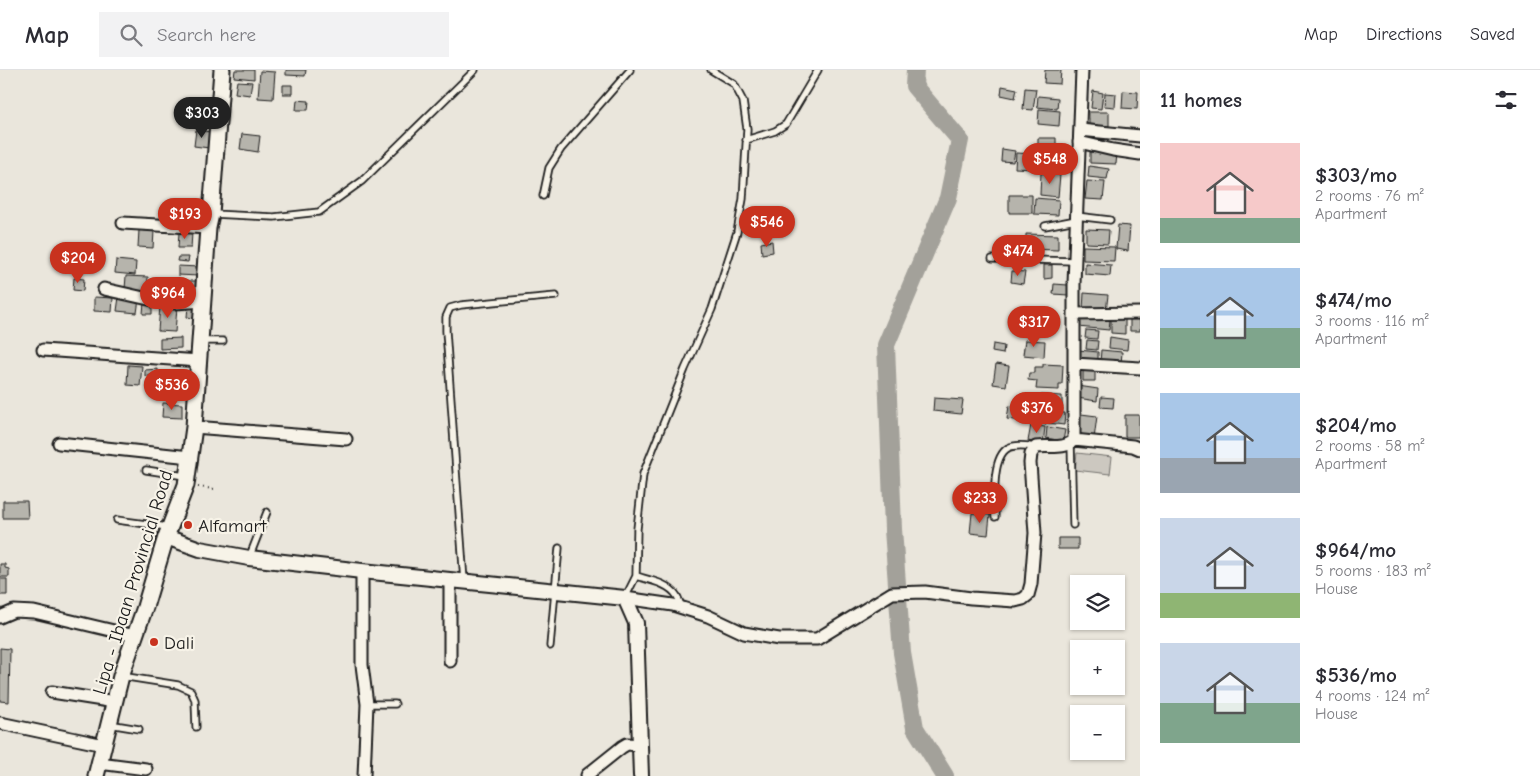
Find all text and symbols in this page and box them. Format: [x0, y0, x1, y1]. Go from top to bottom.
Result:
search box [99, 12, 449, 57]
text: Map [25, 21, 69, 49]
icon: search [117, 21, 145, 49]
text: Search here [157, 24, 256, 46]
text: Map [1304, 24, 1338, 45]
text: Directions [1366, 24, 1442, 45]
text: Saved [1470, 24, 1515, 45]
icon: filters [1492, 86, 1520, 114]
text: 11 homes [1160, 88, 1242, 112]
pin: $303 [172, 97, 232, 139]
text: $303 [185, 104, 219, 122]
pin: $548 [1020, 142, 1080, 185]
text: $548 [1033, 150, 1067, 168]
icon: home [1200, 163, 1260, 223]
text: $303/mo [1315, 163, 1397, 187]
text: 2 rooms · 76 m² [1315, 187, 1424, 205]
pin: $193 [155, 198, 215, 240]
text: $193 [169, 205, 201, 223]
text: Apartment [1315, 205, 1387, 223]
pin: $546 [737, 206, 797, 248]
text: $546 [750, 213, 784, 231]
pin: $474 [988, 234, 1048, 277]
pin: $204 [48, 242, 108, 284]
text: $474 [1003, 242, 1033, 260]
text: $204 [61, 249, 95, 267]
pin: $964 [138, 276, 198, 319]
text: $964 [151, 284, 185, 302]
icon: home [1200, 288, 1260, 348]
text: $474/mo [1315, 288, 1392, 312]
pin: $317 [1004, 306, 1064, 348]
text: 3 rooms · 116 m² [1315, 312, 1429, 330]
text: $317 [1018, 313, 1050, 331]
text: Apartment [1315, 330, 1387, 348]
pin: $536 [142, 368, 202, 411]
text: $536 [155, 376, 189, 394]
pin: $376 [1007, 392, 1067, 434]
text: $376 [1021, 399, 1053, 417]
icon: home [1200, 413, 1260, 473]
text: $204/mo [1315, 413, 1397, 437]
text: 2 rooms · 58 m² [1315, 437, 1425, 455]
text: Apartment [1315, 455, 1387, 473]
street label: Lipa - Ibaan Provincial Road [88, 467, 178, 697]
pin: $233 [950, 482, 1010, 524]
text: $233 [963, 489, 997, 507]
place label: Alfamart [198, 515, 267, 537]
marker: Alfamart [182, 519, 194, 531]
icon: home [1200, 538, 1260, 598]
text: $964/mo [1315, 538, 1396, 562]
text: 5 rooms · 183 m² [1315, 562, 1431, 580]
map controls [1070, 575, 1125, 760]
button: layers [1070, 575, 1125, 630]
text: House [1315, 580, 1358, 598]
place label: Dali [164, 632, 194, 654]
marker: Dali [148, 636, 160, 648]
button: + [1070, 640, 1125, 695]
icon: home [1200, 663, 1260, 723]
text: $536/mo [1315, 663, 1397, 687]
text: 4 rooms · 124 m² [1315, 687, 1429, 705]
button: − [1070, 705, 1125, 760]
text: House [1315, 705, 1358, 723]

